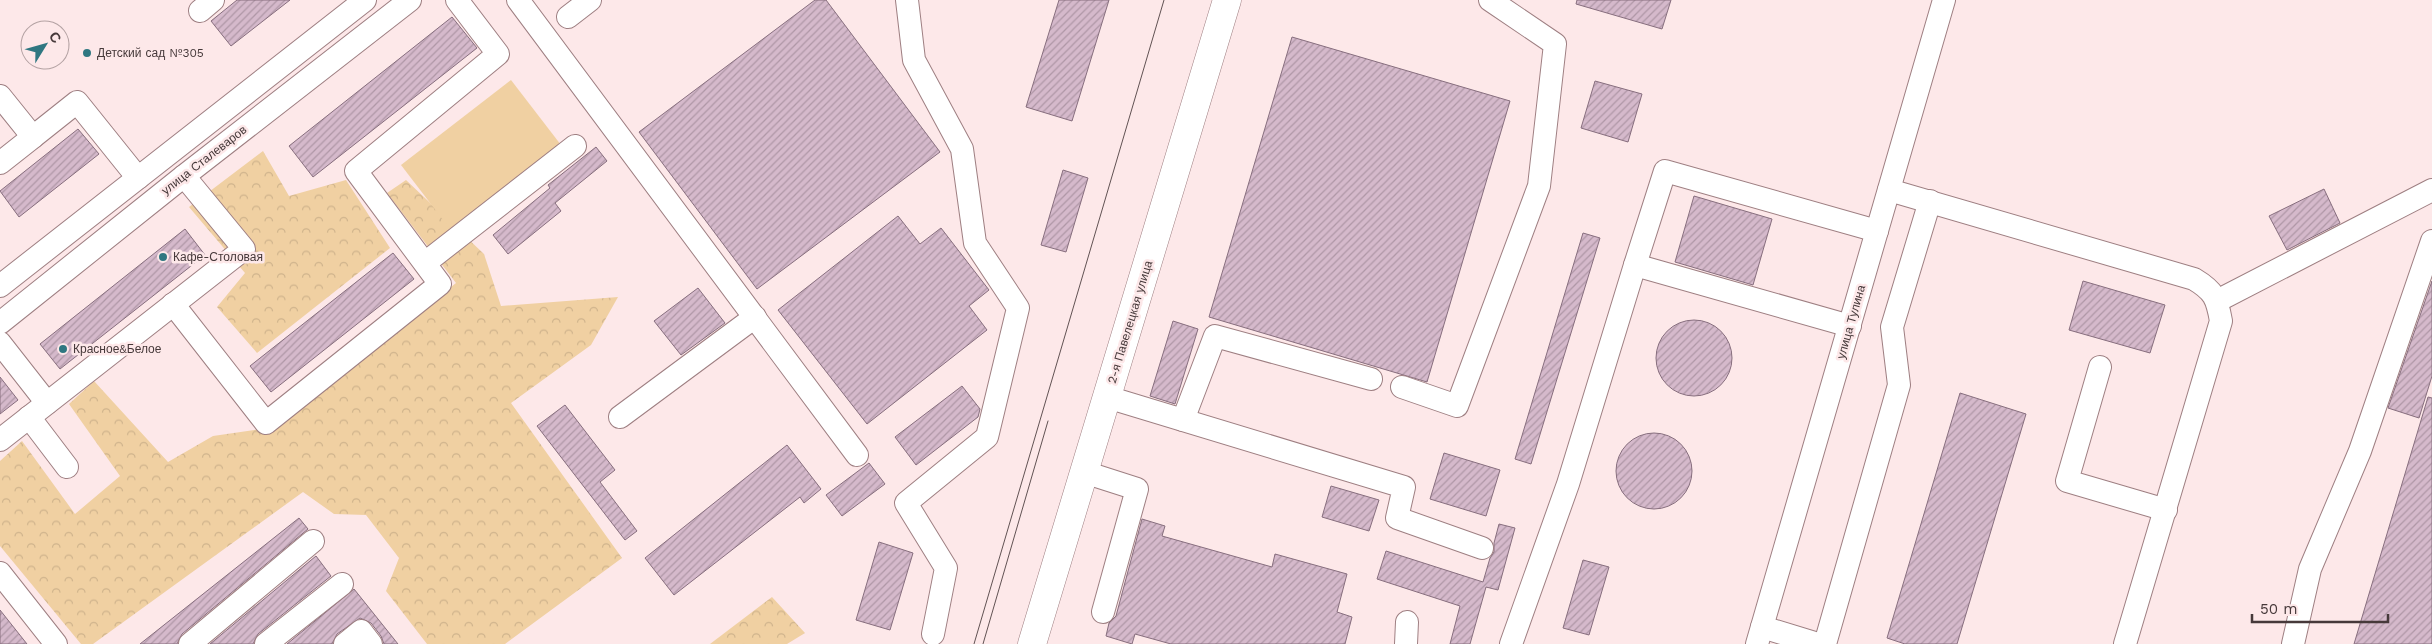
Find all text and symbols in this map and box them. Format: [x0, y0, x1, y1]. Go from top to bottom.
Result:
north arrow [20, 20, 70, 70]
text: С [46, 28, 65, 46]
place label: Детский сад №305 [97, 46, 204, 60]
marker: Детский сад №305 [81, 47, 93, 59]
street label: улица Сталеваров [159, 122, 249, 198]
place label: Кафе-Столовая [173, 250, 263, 264]
marker: Кафе-Столовая [157, 251, 169, 263]
street label: 2-я Павелецкая улица [1105, 259, 1155, 385]
street label: улица Тулина [1834, 283, 1868, 361]
place label: Красное&Белое [73, 342, 162, 356]
marker: Красное&Белое [57, 343, 69, 355]
scale bar [2252, 592, 2388, 624]
text: 50 m [2260, 600, 2297, 618]

